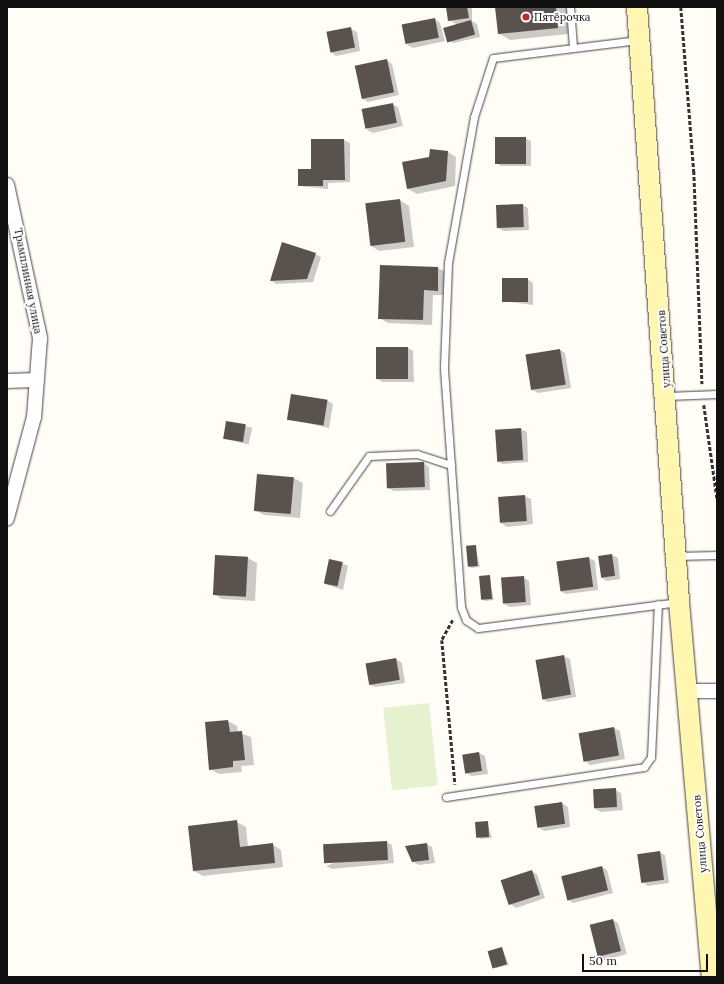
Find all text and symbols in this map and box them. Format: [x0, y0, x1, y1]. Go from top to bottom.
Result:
place label: Пятёрочка [534, 10, 590, 24]
marker: Пятёрочка [521, 12, 531, 22]
street label: Трамплинная улица [11, 227, 45, 335]
street label: улица Советов [655, 310, 673, 388]
street label: улица Советов [690, 795, 710, 873]
scale bar [584, 946, 710, 972]
text: 50 m [589, 953, 617, 968]

